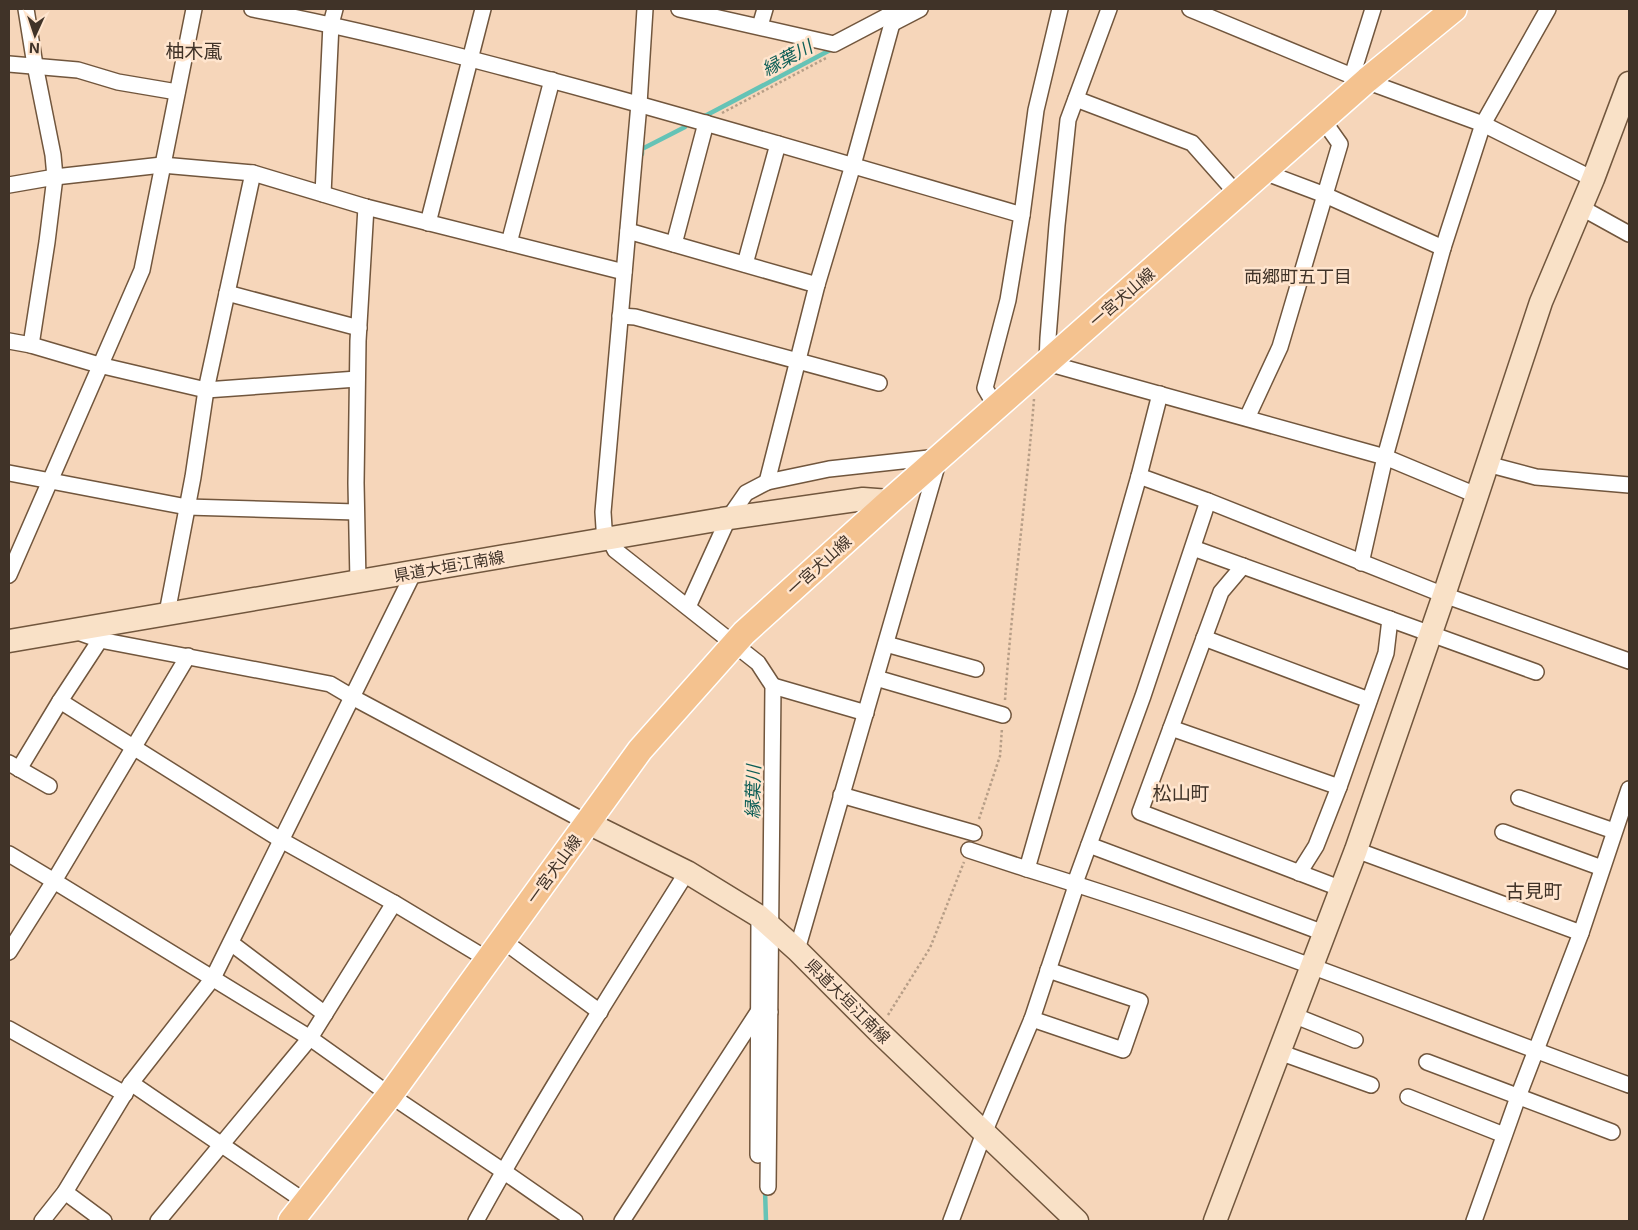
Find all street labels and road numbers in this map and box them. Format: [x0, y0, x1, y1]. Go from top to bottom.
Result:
street label: 一宮犬山線 [1085, 263, 1159, 331]
street label: 一宮犬山線 [783, 531, 855, 599]
street label: 県道大垣江南線 [392, 546, 506, 586]
street label: 一宮犬山線 [522, 831, 586, 907]
street label: 県道大垣江南線 [801, 954, 895, 1048]

